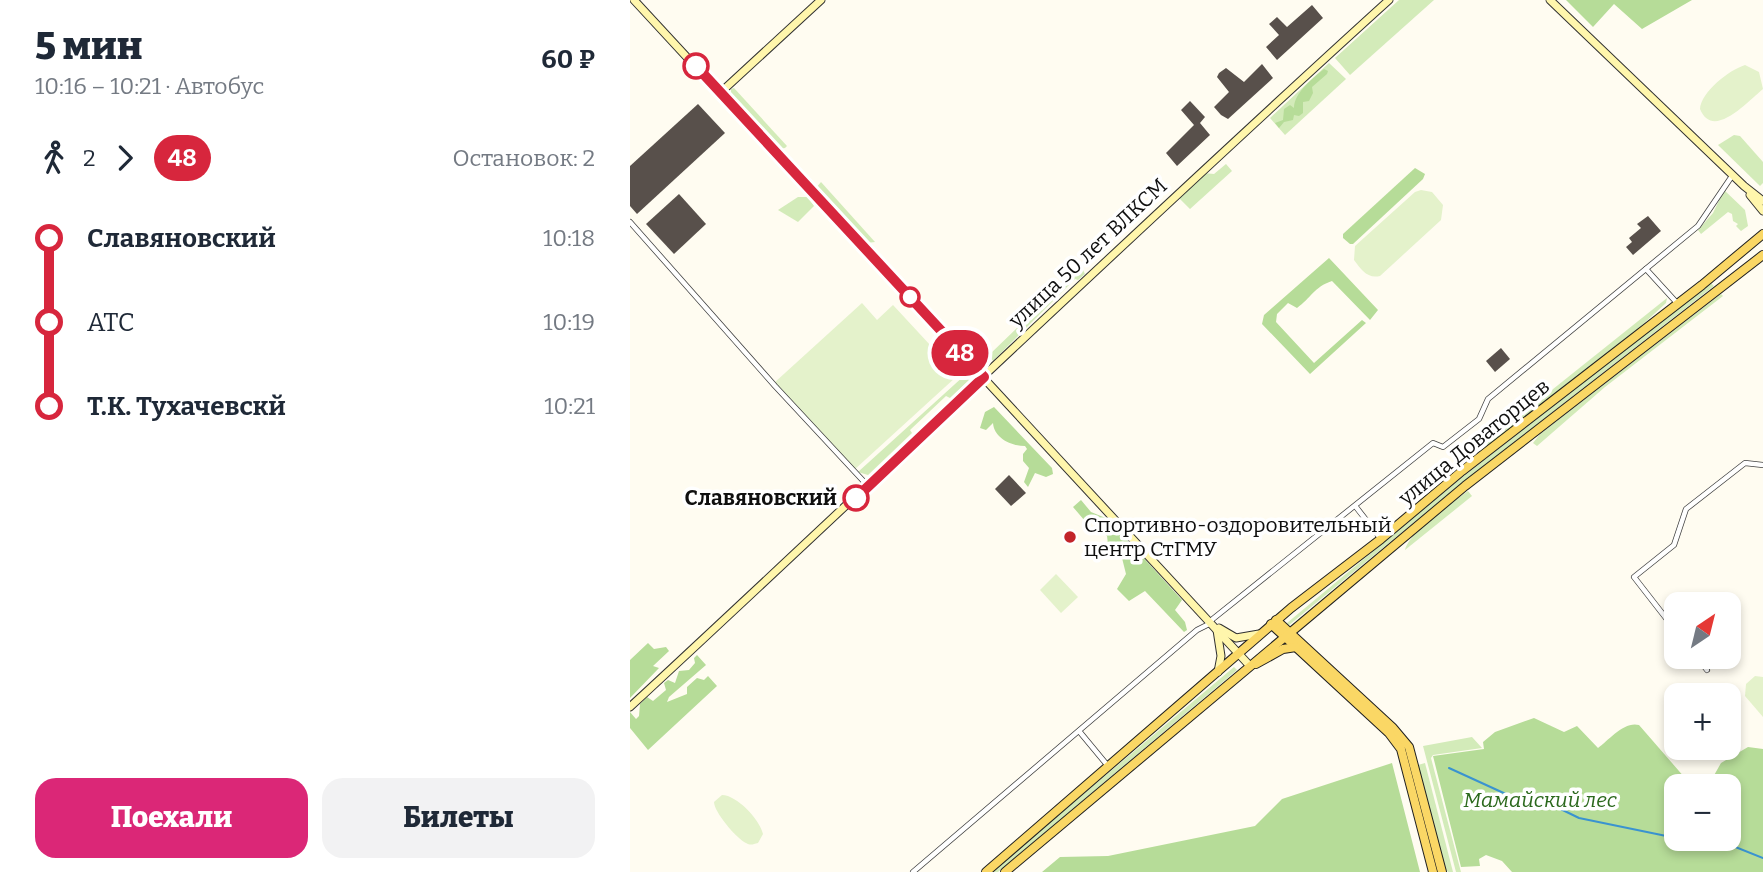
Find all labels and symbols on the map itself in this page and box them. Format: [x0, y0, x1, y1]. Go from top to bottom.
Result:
unlabelled marker [683, 53, 709, 79]
street label: улица 50 лет ВЛКСМ [1003, 173, 1173, 334]
unlabelled marker [900, 287, 920, 307]
line badge: 48 [928, 330, 992, 376]
street label: улица Доваторцев [1393, 373, 1555, 511]
place label: Славяновский [685, 485, 837, 511]
marker: Славяновский [843, 485, 869, 511]
place label: Спортивно-оздоровительный центр СтГМУ [1084, 512, 1392, 562]
marker: Спортивно-оздоровительный центр СтГМУ [1062, 529, 1078, 545]
north arrow [1664, 592, 1741, 668]
park label: Мамайский лес [1463, 787, 1617, 813]

